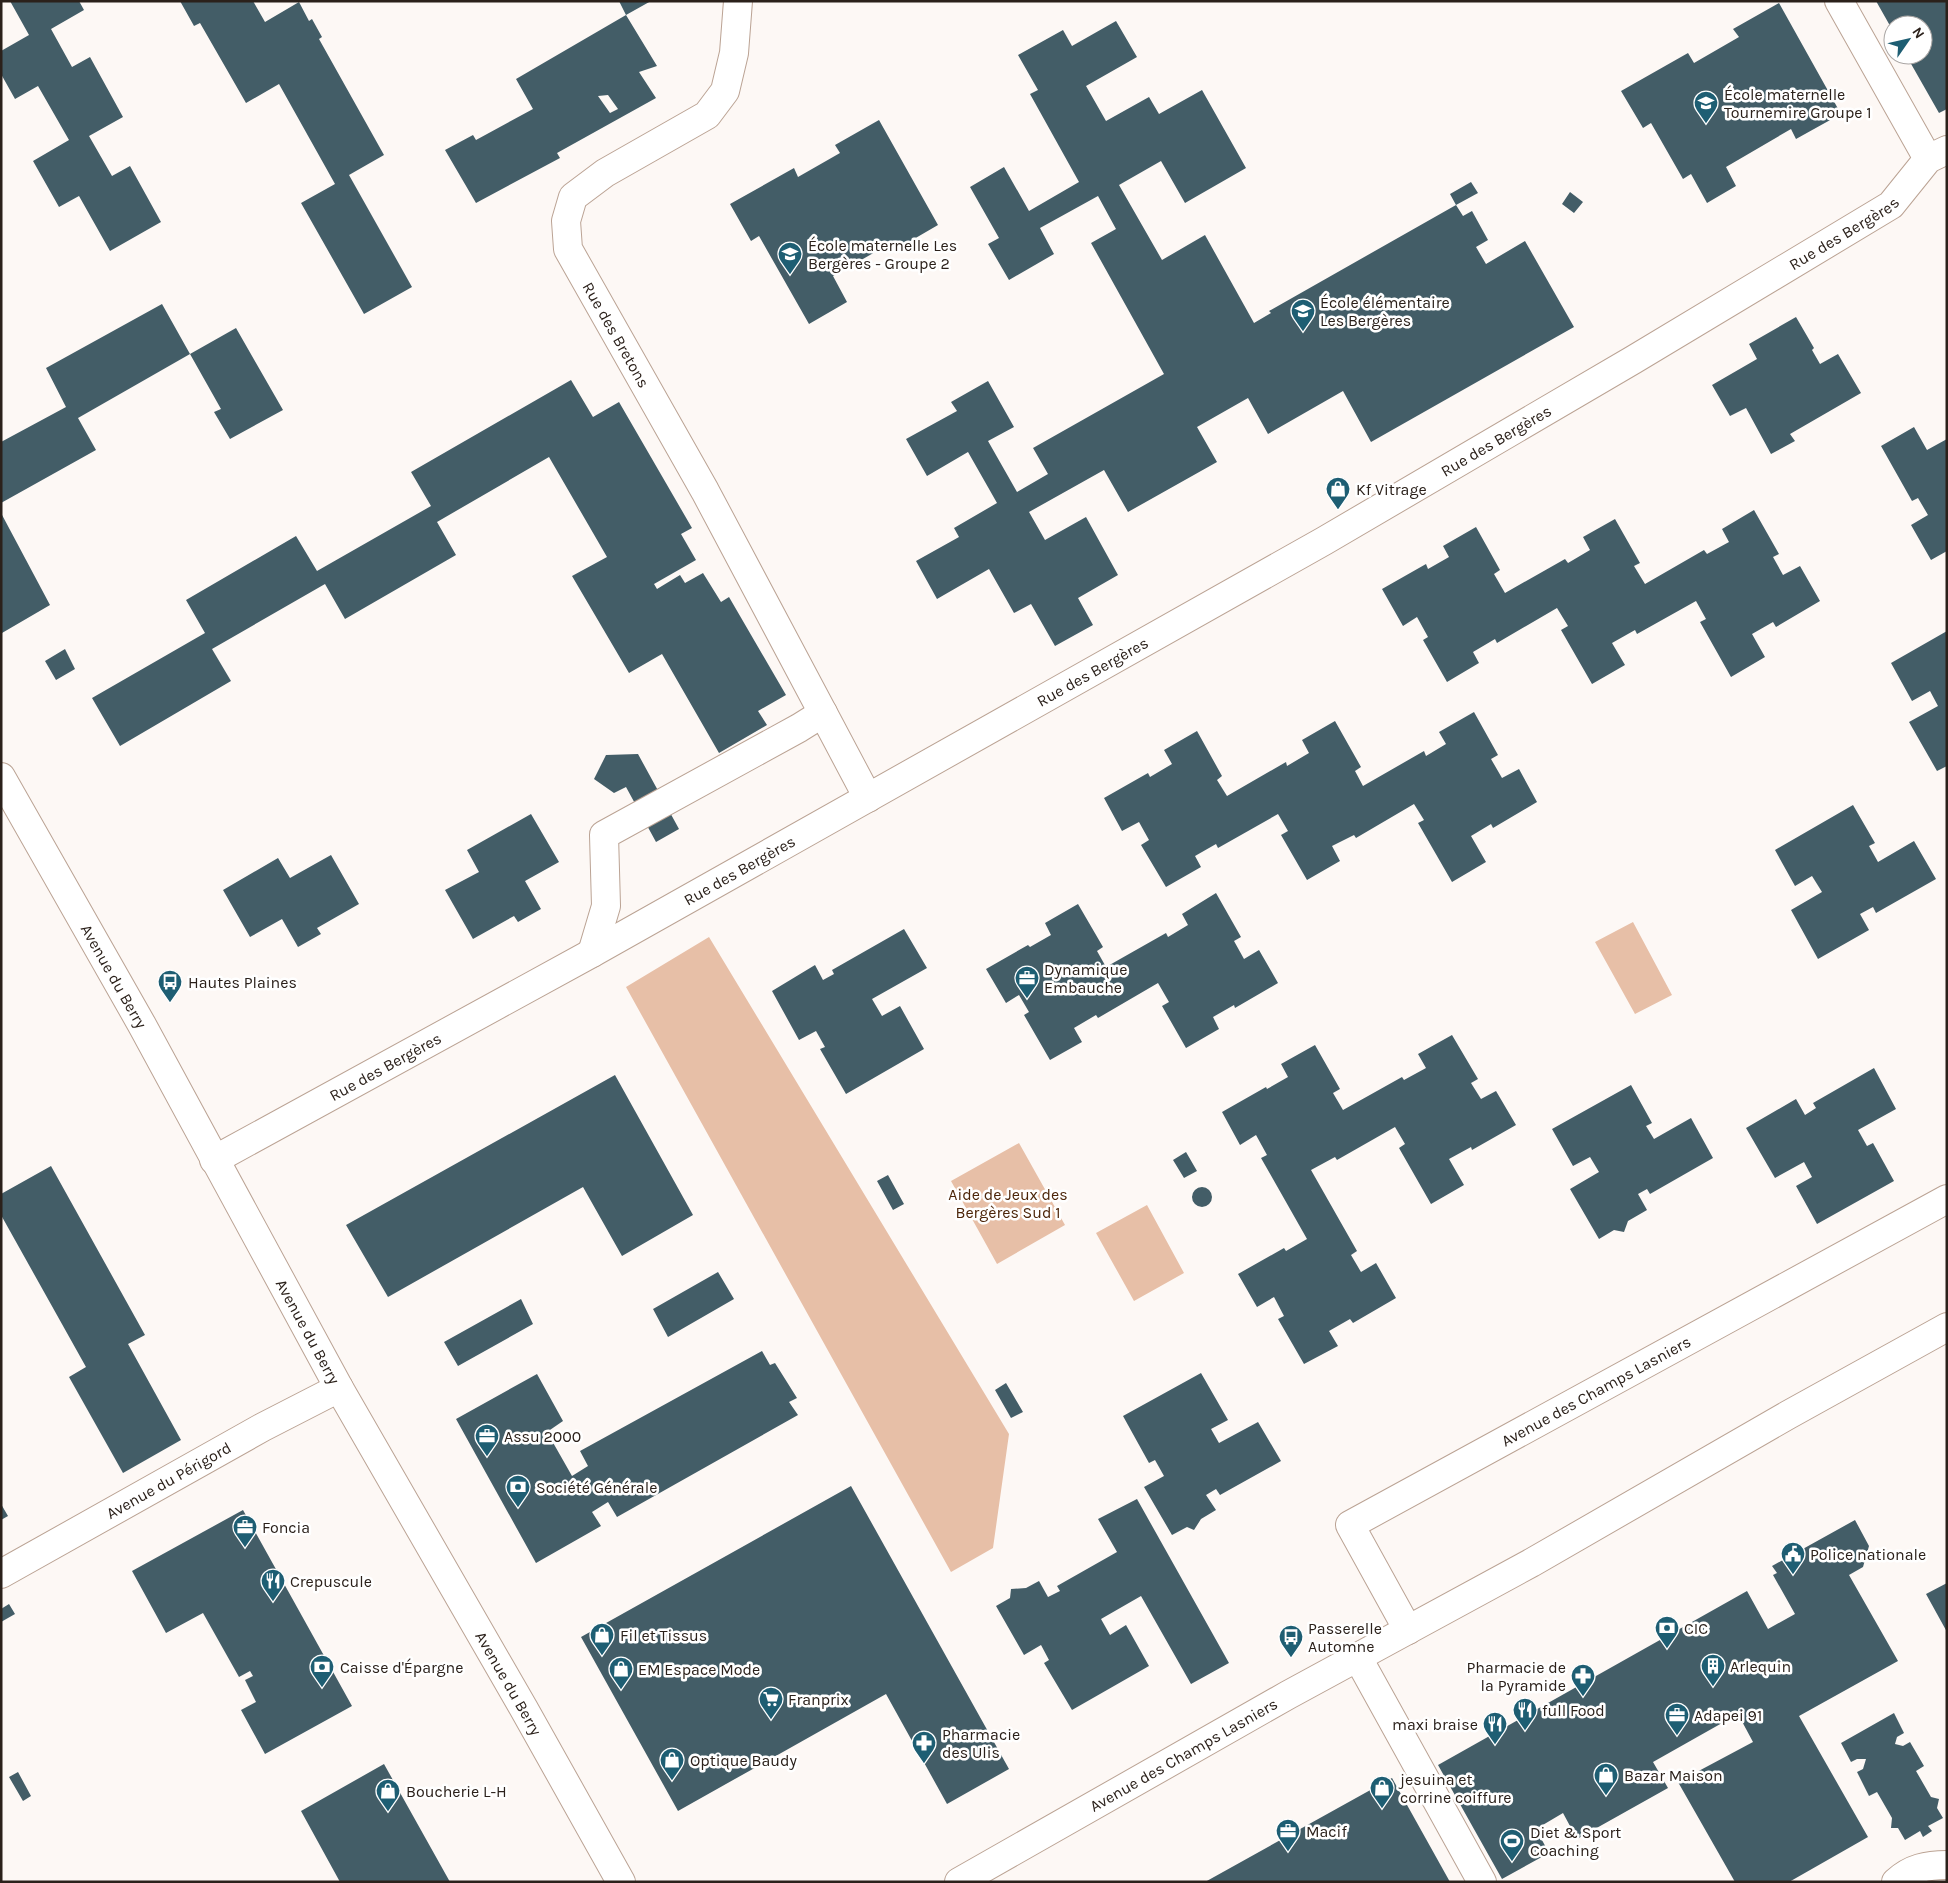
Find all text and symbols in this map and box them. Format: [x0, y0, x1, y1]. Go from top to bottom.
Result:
north arrow [1883, 15, 1933, 65]
text: N [1909, 24, 1928, 42]
place label: École maternelle Tournemire Groupe 1 [1724, 85, 1872, 122]
school or university icon: École maternelle Tournemire Groupe 1 [1693, 90, 1719, 124]
street label: Rue des Bergères [1786, 194, 1903, 274]
place label: École maternelle Les Bergères - Groupe 2 [808, 236, 957, 273]
school or university icon: École maternelle Les Bergères - Groupe 2 [777, 241, 803, 275]
street label: Rue des Bretons [579, 279, 653, 391]
place label: École élémentaire Les Bergères [1320, 293, 1450, 330]
school or university icon: École élémentaire Les Bergères [1290, 298, 1316, 332]
street label: Rue des Bergères [1437, 401, 1555, 481]
shop icon: Kf Vitrage [1325, 476, 1351, 510]
place label: Kf Vitrage [1356, 480, 1427, 499]
street label: Rue des Bergères [1033, 633, 1152, 711]
street label: Rue des Bergères [680, 832, 799, 909]
street label: Avenue du Berry [77, 921, 151, 1032]
place label: Dynamique Embauche [1044, 960, 1127, 997]
office icon: Dynamique Embauche [1014, 965, 1040, 999]
bus stop icon: Hautes Plaines [157, 969, 183, 1003]
place label: Hautes Plaines [188, 973, 297, 992]
street label: Rue des Bergères [326, 1028, 445, 1105]
park label: Aide de Jeux des Bergères Sud 1 [948, 1185, 1068, 1222]
street label: Avenue du Berry [272, 1276, 344, 1388]
street label: Avenue des Champs Lasniers [1498, 1332, 1694, 1451]
office icon: Assu 2000 [474, 1423, 500, 1457]
place label: Assu 2000 [504, 1427, 581, 1446]
street label: Avenue du Périgord [103, 1438, 234, 1523]
bank icon: Société Générale [505, 1474, 531, 1508]
place label: Société Générale [536, 1478, 657, 1497]
office icon: Foncia [232, 1514, 258, 1548]
place label: Foncia [262, 1518, 310, 1537]
public building icon: Police nationale [1780, 1541, 1806, 1575]
place label: Police nationale [1810, 1545, 1926, 1564]
restaurant icon: Crepuscule [260, 1568, 286, 1602]
place label: Crepuscule [290, 1572, 372, 1591]
bank icon: CIC [1654, 1615, 1680, 1649]
place label: Passerelle Automne [1308, 1619, 1382, 1656]
place label: CIC [1684, 1619, 1708, 1638]
shop icon: Fil et Tissus [589, 1622, 615, 1656]
bus stop icon: Passerelle Automne [1278, 1624, 1304, 1658]
place label: Fil et Tissus [620, 1626, 707, 1645]
street label: Avenue du Berry [471, 1628, 546, 1739]
building icon: Arlequin [1700, 1653, 1726, 1687]
bank icon: Caisse d'Épargne [309, 1654, 335, 1688]
shop icon: EM Espace Mode [608, 1656, 634, 1690]
place label: Arlequin [1730, 1657, 1791, 1676]
place label: Caisse d'Épargne [340, 1658, 463, 1677]
place label: Pharmacie de la Pyramide [1466, 1658, 1566, 1695]
place label: EM Espace Mode [638, 1660, 760, 1679]
pharmacy icon: Pharmacie de la Pyramide [1570, 1663, 1596, 1697]
supermarket icon: Franprix [758, 1686, 784, 1720]
place label: Franprix [788, 1690, 849, 1709]
street label: Avenue des Champs Lasniers [1086, 1694, 1281, 1816]
restaurant icon: full Food [1512, 1697, 1538, 1731]
place label: full Food [1542, 1701, 1605, 1720]
office icon: Adapei 91 [1664, 1702, 1690, 1736]
place label: Adapei 91 [1694, 1706, 1762, 1725]
restaurant icon: maxi braise [1482, 1711, 1508, 1745]
place label: maxi braise [1392, 1715, 1478, 1734]
place label: Pharmacie des Ulis [942, 1725, 1020, 1762]
pharmacy icon: Pharmacie des Ulis [911, 1730, 937, 1764]
shop icon: Optique Baudy [659, 1747, 685, 1781]
place label: Optique Baudy [690, 1751, 797, 1770]
shop icon: Bazar Maison [1593, 1762, 1619, 1796]
place label: Bazar Maison [1624, 1766, 1723, 1785]
place label: jesuina et corrine coiffure [1398, 1770, 1511, 1807]
shop icon: jesuina et corrine coiffure [1369, 1775, 1395, 1809]
shop icon: Boucherie L-H [375, 1778, 401, 1812]
place label: Boucherie L-H [406, 1782, 507, 1801]
office icon: Macif [1275, 1818, 1301, 1852]
place label: Macif [1306, 1822, 1347, 1841]
place label: Diet & Sport Coaching [1530, 1823, 1621, 1860]
sports icon: Diet & Sport Coaching [1499, 1828, 1525, 1862]

